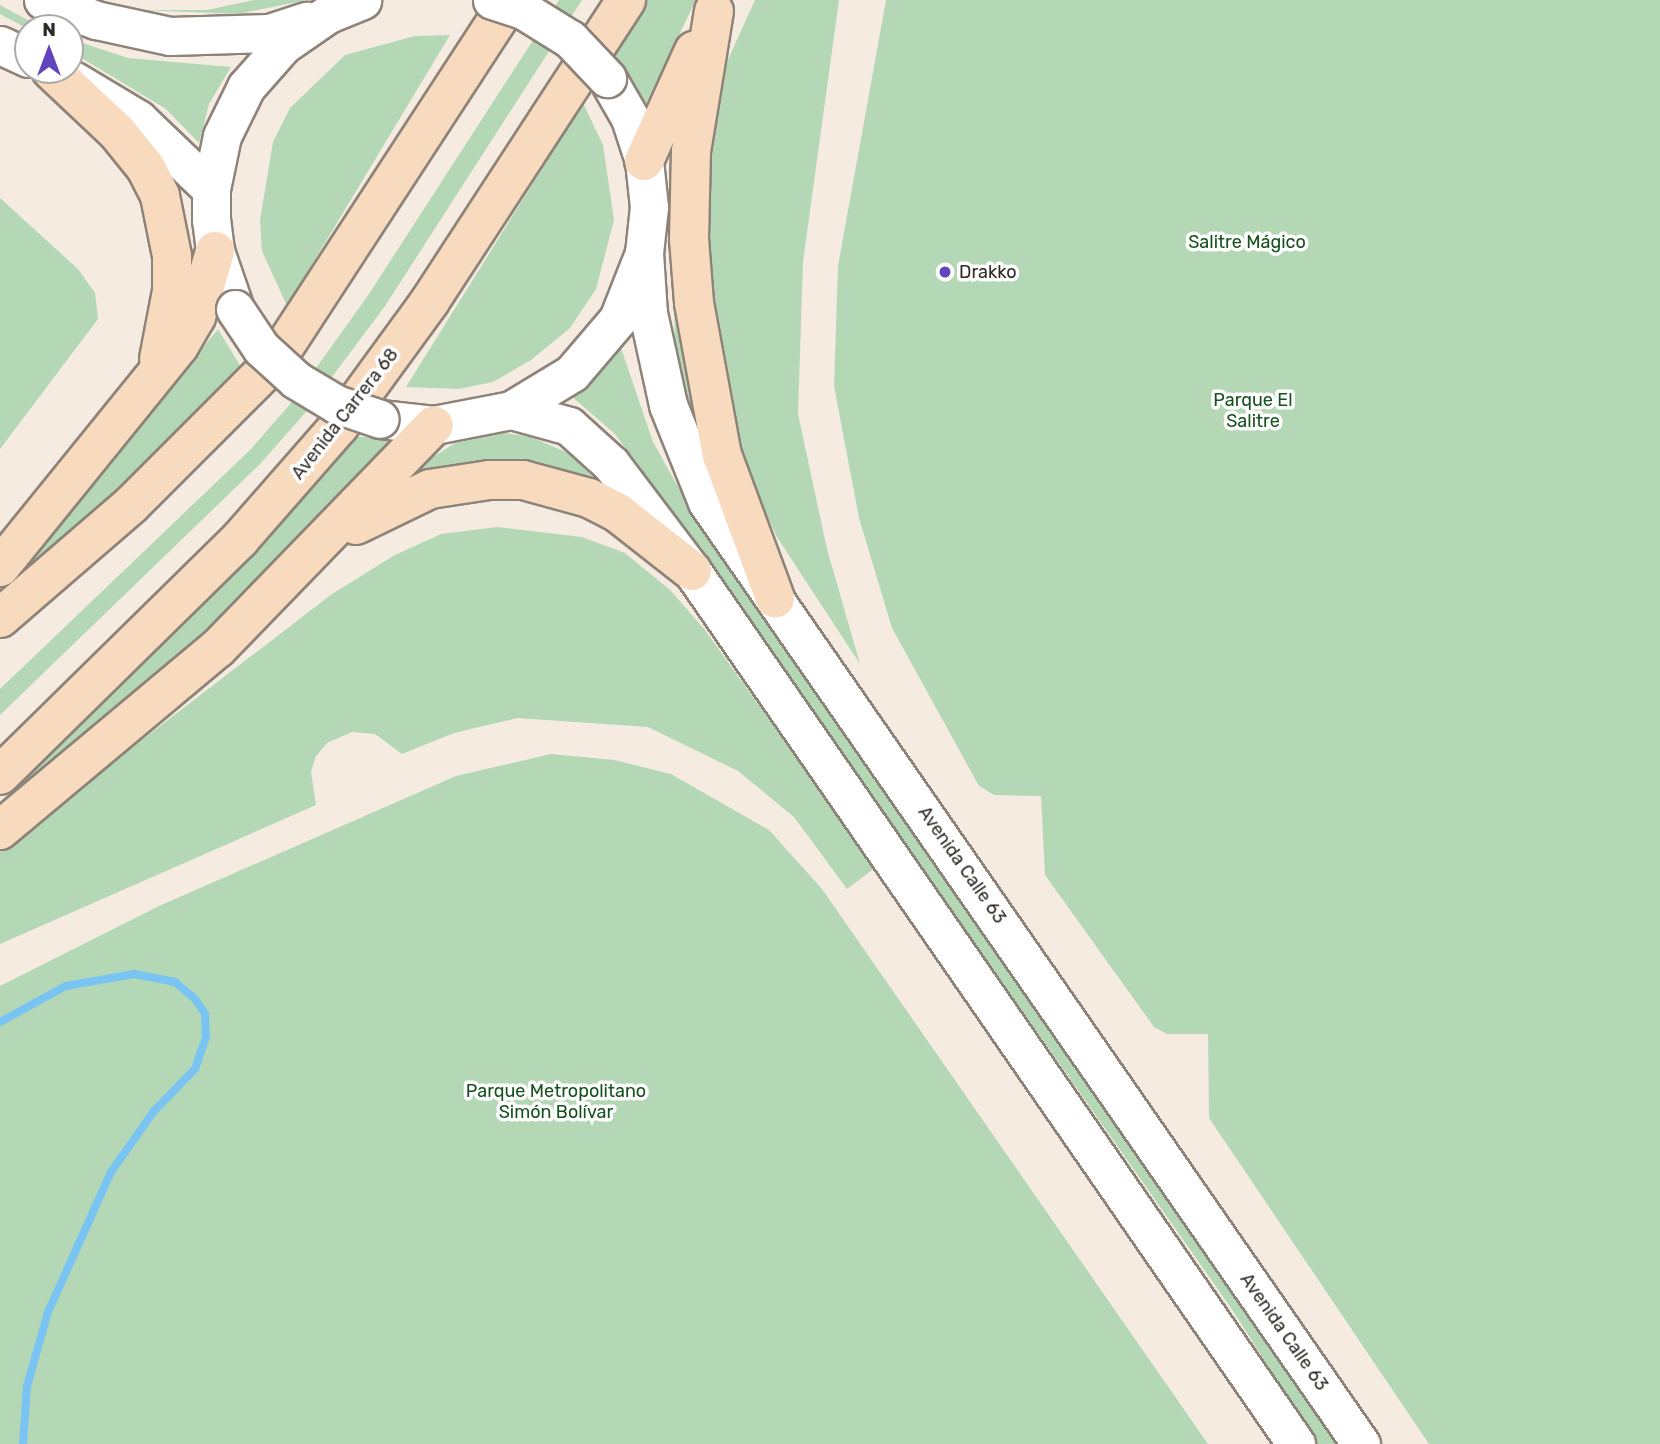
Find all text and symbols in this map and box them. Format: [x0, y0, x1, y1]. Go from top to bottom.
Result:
north arrow [14, 14, 84, 84]
text: N [42, 18, 56, 41]
park label: Salitre Mágico [1188, 231, 1306, 253]
place label: Drakko [959, 261, 1016, 283]
marker: Drakko [937, 264, 953, 280]
street label: Avenida Carrera 68 [287, 344, 403, 484]
park label: Parque El Salitre [1213, 390, 1293, 432]
street label: Avenida Calle 63 [913, 802, 1011, 928]
park label: Parque Metropolitano Simón Bolívar [466, 1081, 646, 1124]
street label: Avenida Calle 63 [1235, 1269, 1333, 1395]

